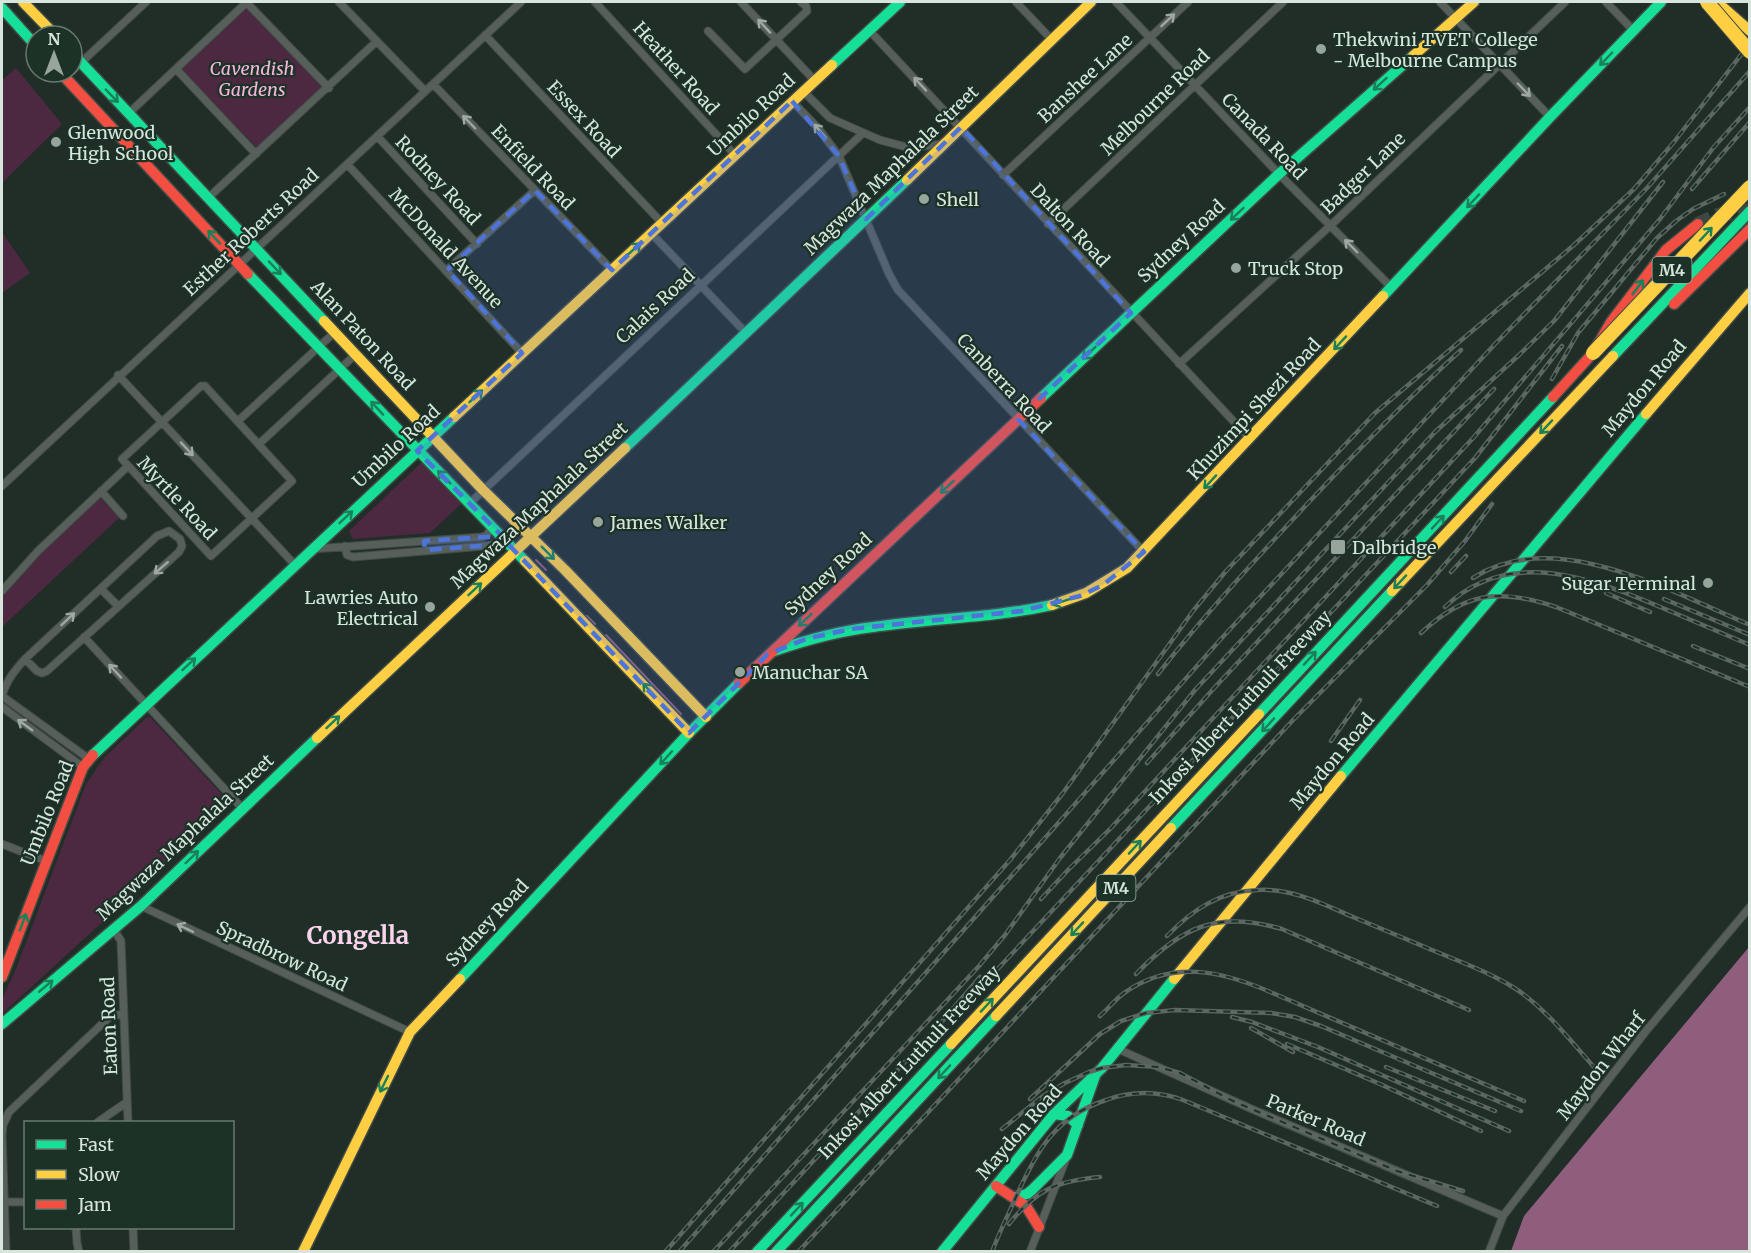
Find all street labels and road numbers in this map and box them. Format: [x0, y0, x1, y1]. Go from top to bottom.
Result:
street label: Heather Road [628, 17, 724, 119]
street label: Banshee Lane [1033, 28, 1137, 128]
street label: Melbourne Road [1096, 44, 1214, 160]
street label: Umbilo Road [703, 69, 800, 161]
street label: Essex Road [542, 76, 626, 163]
street label: Magwaza Maphalala Street [799, 81, 983, 259]
street label: Canada Road [1217, 88, 1311, 184]
street label: Enfield Road [487, 120, 580, 215]
street label: Badger Lane [1316, 127, 1410, 219]
street label: Rodney Road [391, 130, 485, 230]
street label: Esther Roberts Road [179, 163, 324, 301]
street label: Dalton Road [1026, 178, 1115, 272]
street label: McDonald Avenue [384, 183, 508, 313]
street label: Sydney Road [1132, 195, 1230, 287]
road number: M4 [1652, 257, 1692, 283]
street label: Calais Road [611, 264, 699, 348]
street label: Alan Paton Road [305, 274, 420, 395]
street label: Canberra Road [952, 328, 1056, 438]
street label: Khuzimpi Shezi Road [1182, 333, 1326, 485]
street label: Maydon Road [1597, 335, 1691, 441]
street label: Umbilo Road [348, 400, 445, 492]
street label: Magwaza Maphalala Street [446, 417, 632, 593]
street label: Myrtle Road [133, 452, 222, 545]
street label: Sydney Road [779, 528, 877, 620]
street label: Inkosi Albert Luthuli Freeway [1144, 605, 1336, 809]
street label: Maydon Road [1285, 708, 1379, 814]
street label: Magwaza Maphalala Street [92, 749, 278, 925]
street label: Umbilo Road [16, 757, 79, 869]
street label: Sydney Road [441, 874, 533, 972]
road number: M4 [1096, 875, 1136, 901]
street label: Spradbrow Road [213, 916, 351, 996]
street label: Inkosi Albert Luthuli Freeway [813, 960, 1005, 1164]
street label: Eaton Road [96, 976, 122, 1076]
street label: Maydon Wharf [1552, 1007, 1651, 1124]
street label: Maydon Road [971, 1080, 1067, 1184]
street label: Parker Road [1263, 1089, 1369, 1151]

